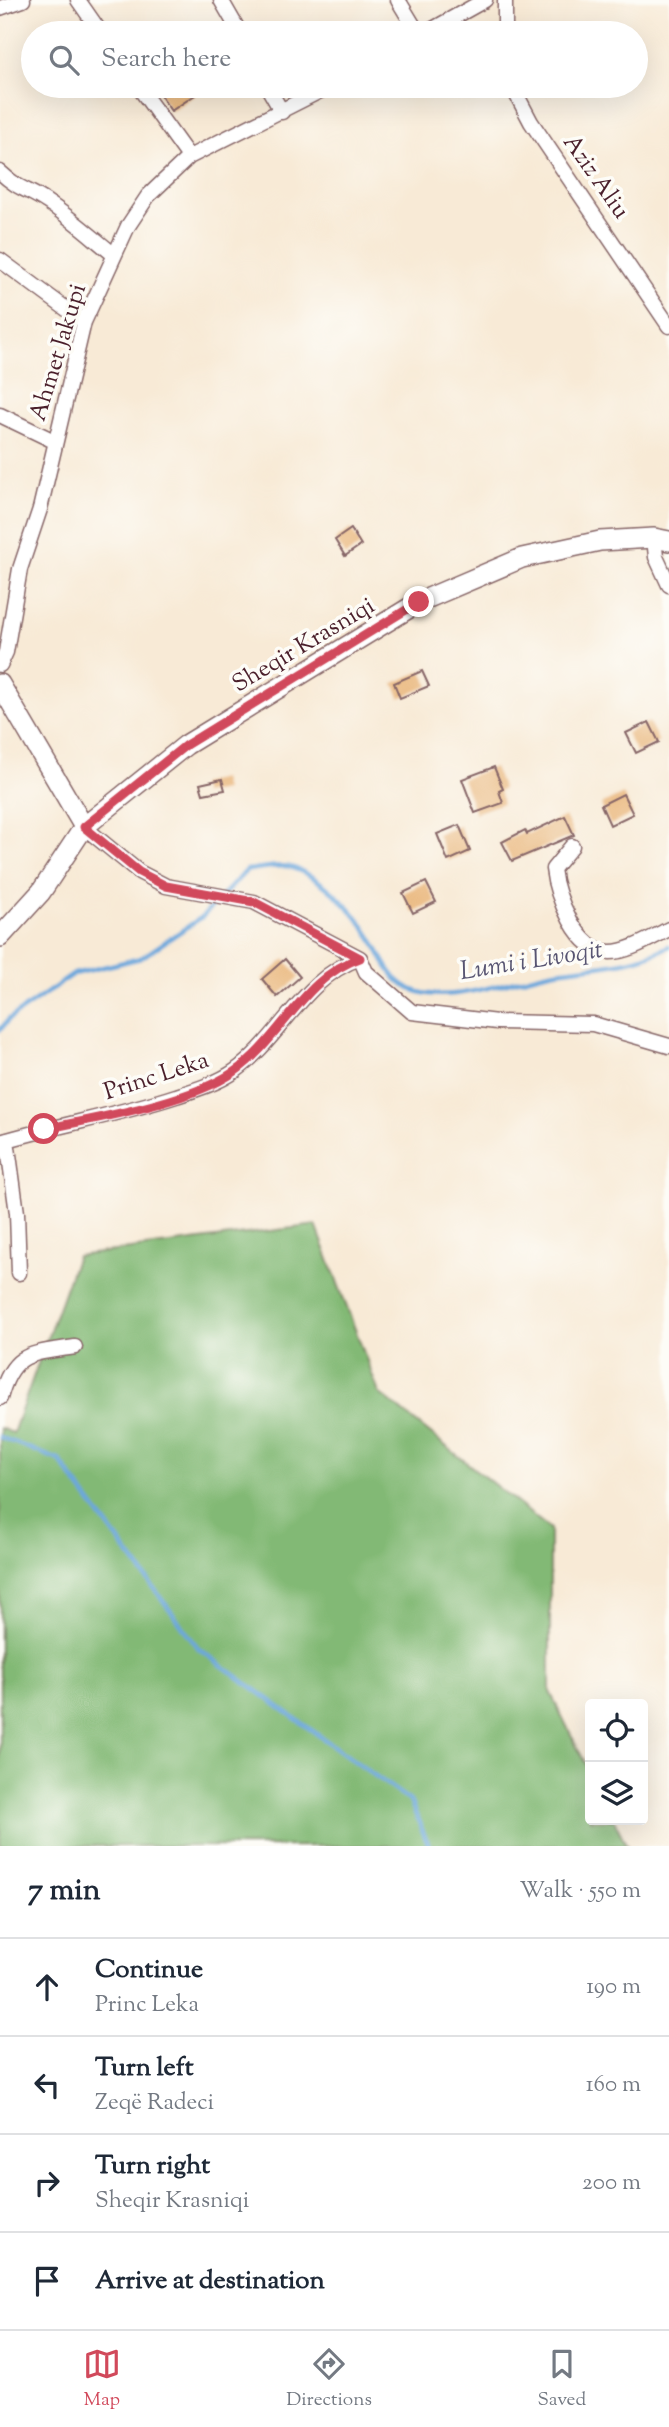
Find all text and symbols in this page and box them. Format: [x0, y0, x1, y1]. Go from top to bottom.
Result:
search box [21, 21, 648, 98]
icon: search [45, 41, 83, 79]
text: Search here [101, 41, 231, 78]
street label: Aziz Aliu [554, 128, 637, 226]
street label: Ahmet Jakupi [22, 279, 96, 426]
route end [403, 586, 434, 617]
street label: Sheqir Krasniqi [226, 590, 382, 702]
water label: Lumi i Livoqit [457, 932, 606, 991]
street label: Princ Leka [100, 1044, 214, 1110]
route start [28, 1113, 59, 1144]
map controls [585, 1699, 648, 1825]
button: locate [585, 1699, 648, 1762]
button: layers [585, 1762, 648, 1825]
text: 7 min [28, 1870, 100, 1913]
text: Walk · 550 m [519, 1875, 641, 1908]
text: Continue [95, 1952, 203, 1989]
icon: ahead [28, 1968, 66, 2006]
text: 190 m [586, 1971, 641, 2004]
text: Princ Leka [95, 1989, 199, 2022]
text: Turn left [95, 2050, 194, 2087]
icon: left [28, 2066, 66, 2104]
text: 160 m [586, 2069, 641, 2102]
text: Zeqë Radeci [95, 2087, 214, 2120]
text: Turn right [95, 2148, 210, 2185]
icon: right [28, 2164, 66, 2202]
text: 200 m [582, 2167, 641, 2200]
text: Sheqir Krasniqi [95, 2185, 249, 2218]
icon: arrive [28, 2262, 66, 2300]
text: Arrive at destination [95, 2263, 325, 2300]
tab: Map [83, 2345, 121, 2414]
tab: Directions [286, 2345, 372, 2414]
tab: Saved [537, 2345, 586, 2414]

